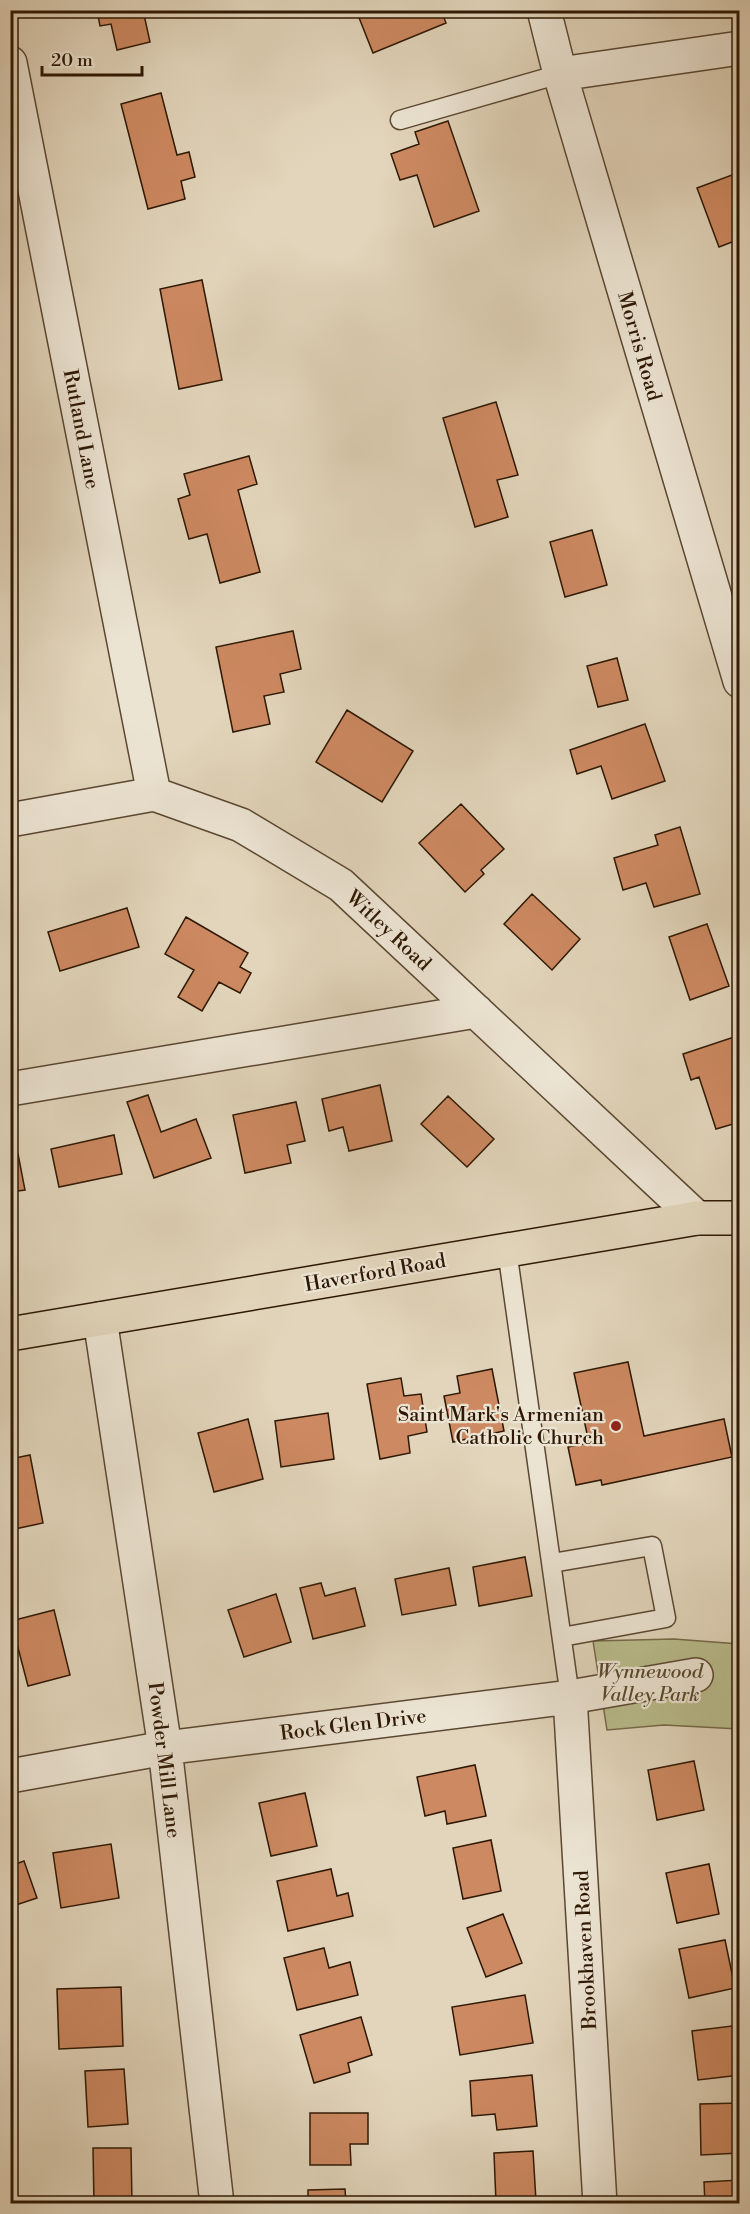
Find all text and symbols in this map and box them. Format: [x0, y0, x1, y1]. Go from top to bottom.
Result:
scale bar [42, 39, 142, 77]
text: 20 m [51, 49, 93, 72]
street label: Morris Road [611, 289, 666, 405]
street label: Rutland Lane [57, 367, 104, 491]
street label: Witley Road [339, 885, 436, 977]
street label: Haverford Road [303, 1249, 449, 1298]
place label: Saint Mark's Armenian Catholic Church [398, 1403, 604, 1451]
marker: Saint Mark's Armenian Catholic Church [609, 1419, 623, 1433]
park label: Wynnewood Valley Park [597, 1660, 704, 1708]
street label: Powder Mill Lane [142, 1681, 185, 1840]
street label: Rock Glen Drive [279, 1704, 428, 1747]
street label: Brookhaven Road [570, 1869, 603, 2031]

